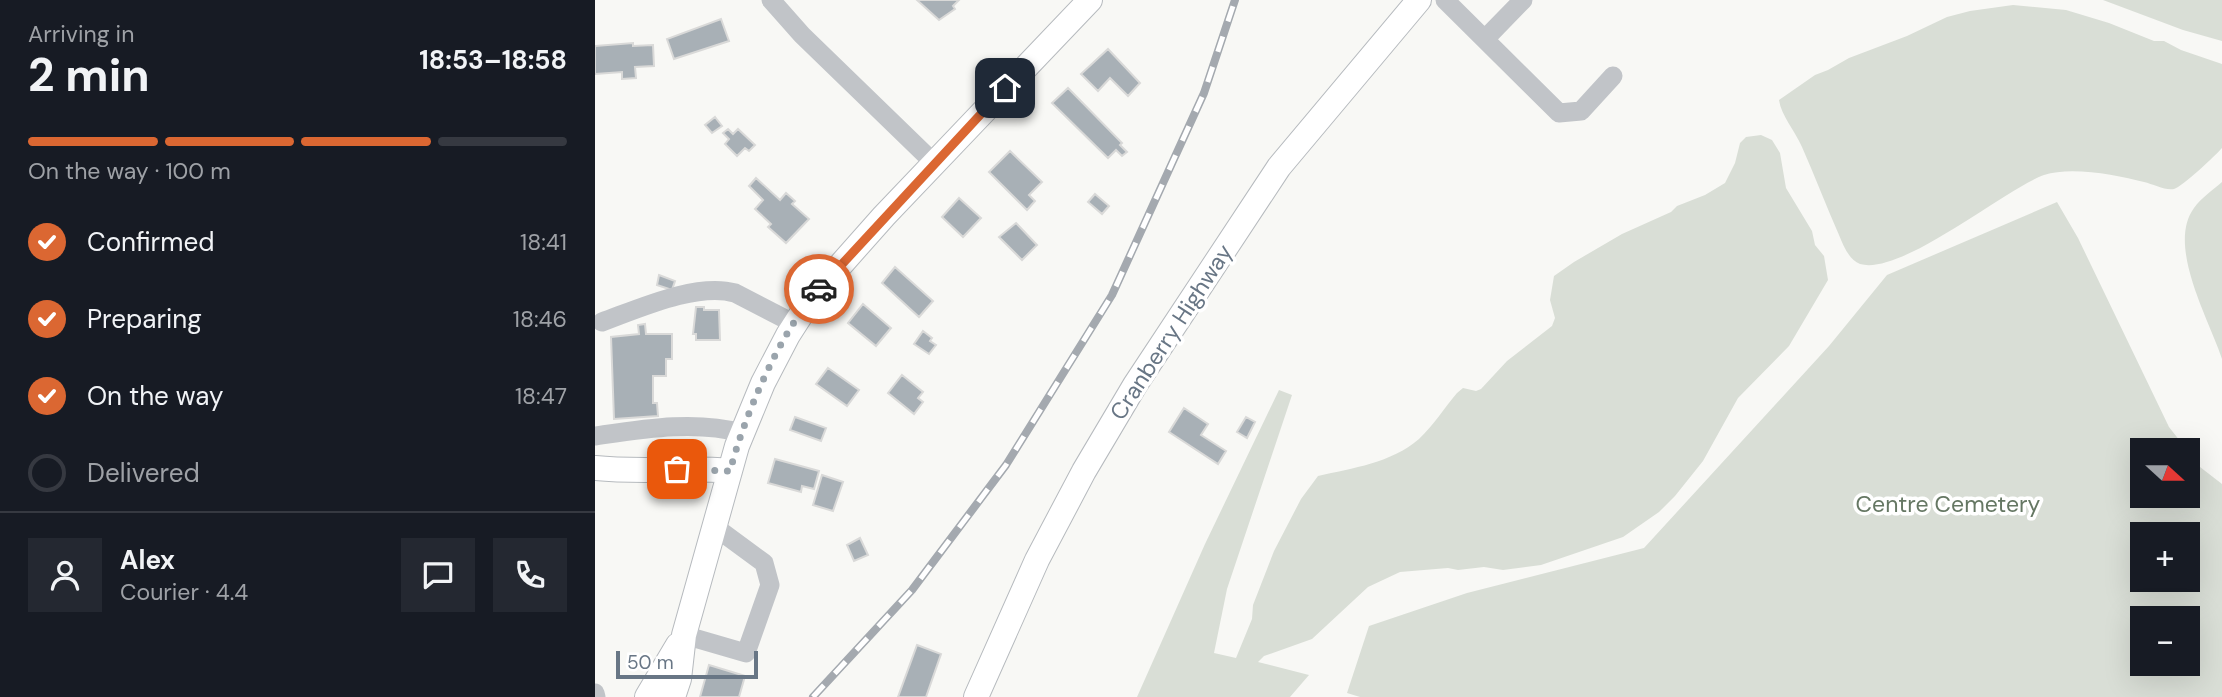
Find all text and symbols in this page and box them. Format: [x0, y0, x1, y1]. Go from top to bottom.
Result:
text: Arriving in [28, 19, 134, 49]
text: 18:53–18:58 [419, 43, 567, 77]
text: 2 min [28, 45, 150, 105]
pin [975, 58, 1035, 118]
icon: home [986, 69, 1024, 107]
text: On the way · 100 m [28, 156, 231, 186]
icon: check [28, 223, 66, 261]
text: Confirmed [87, 225, 214, 259]
text: 18:41 [520, 227, 567, 257]
street label: Cranberry Highway [1103, 238, 1239, 425]
courier [784, 254, 854, 324]
icon: car [800, 270, 838, 308]
icon: check [28, 300, 66, 338]
text: Preparing [87, 302, 202, 336]
text: 18:46 [513, 304, 567, 334]
icon: check [28, 377, 66, 415]
text: On the way [87, 379, 223, 413]
text: 18:47 [515, 381, 567, 411]
north arrow [2130, 438, 2200, 508]
map controls [2130, 438, 2200, 676]
pin [647, 439, 707, 499]
icon: bag [658, 450, 696, 488]
text: Delivered [87, 456, 200, 490]
park label: Centre Cemetery [1856, 489, 2041, 519]
button: + [2130, 522, 2200, 592]
button: person [28, 538, 102, 612]
button: chat [401, 538, 475, 612]
button: phone [493, 538, 567, 612]
text: Alex [120, 543, 175, 577]
text: Courier · 4.4 [120, 577, 248, 607]
button: − [2130, 606, 2200, 676]
scale bar [616, 648, 758, 680]
text: 50 m [627, 650, 674, 675]

